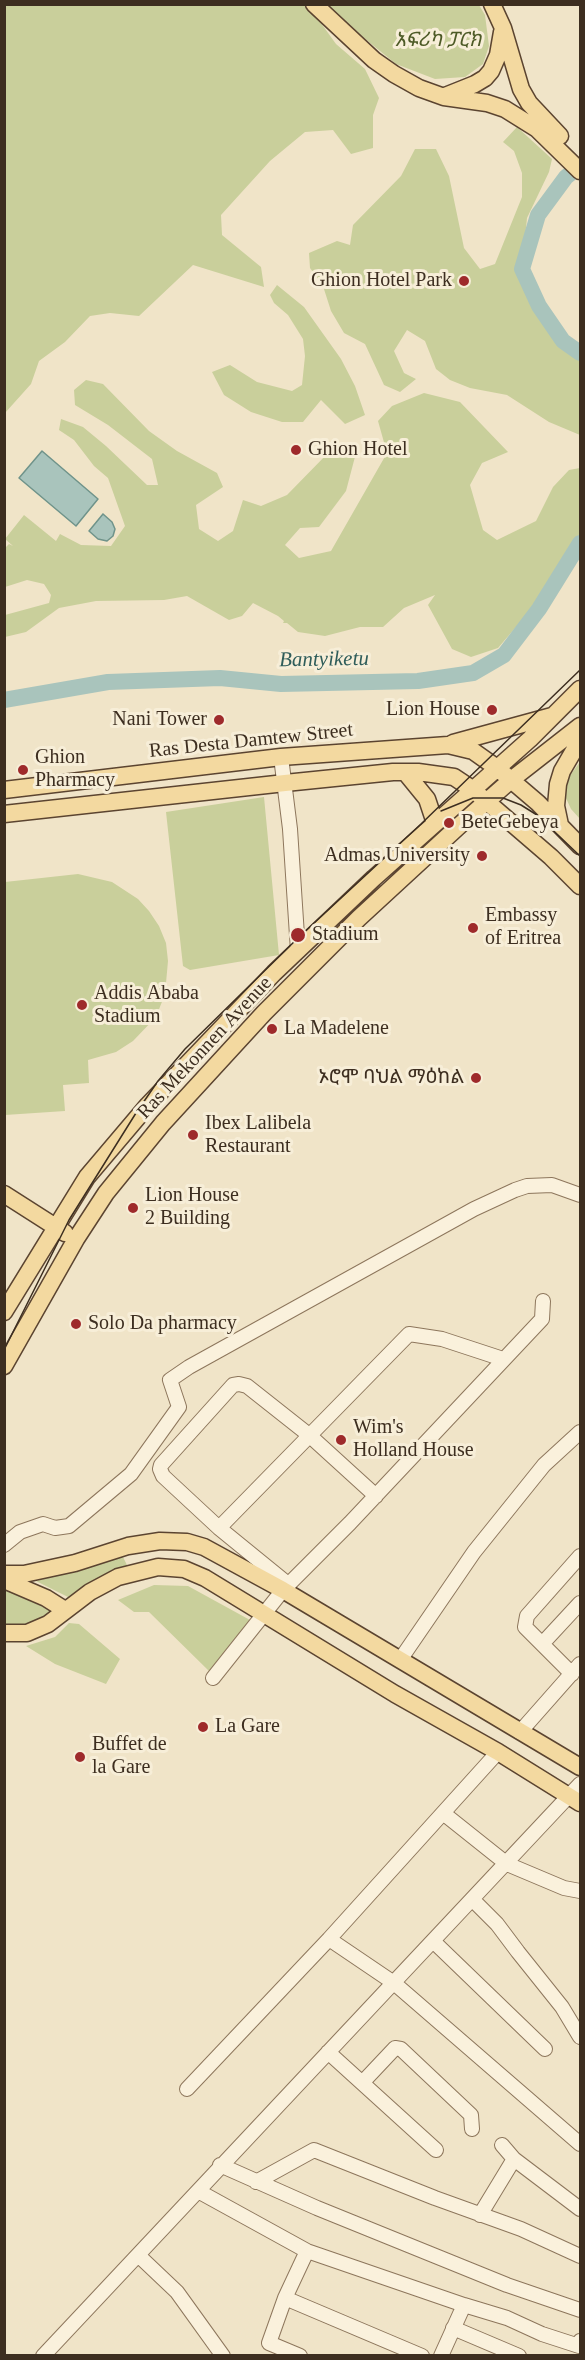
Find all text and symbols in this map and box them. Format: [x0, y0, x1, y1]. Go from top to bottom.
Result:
park label: አፍሪካ ፓርክ [394, 29, 482, 53]
place label: Ghion Hotel Park [311, 269, 452, 293]
marker: Ghion Hotel Park [457, 274, 471, 288]
place label: Ghion Hotel [308, 438, 407, 462]
marker: Ghion Hotel [289, 443, 303, 457]
water label: Bantyiketu [279, 647, 369, 673]
place label: Lion House [386, 698, 480, 722]
marker: Lion House [485, 703, 499, 717]
place label: Nani Tower [112, 708, 207, 732]
marker: Nani Tower [212, 713, 226, 727]
street label: Ras Desta Damtew Street [148, 718, 354, 764]
place label: Ghion Pharmacy [35, 746, 115, 793]
marker: Ghion Pharmacy [16, 763, 30, 777]
place label: BeteGebeya [461, 811, 559, 835]
marker: BeteGebeya [442, 816, 456, 830]
place label: Admas University [324, 844, 470, 868]
marker: Admas University [475, 849, 489, 863]
place label: Embassy of Eritrea [485, 904, 561, 951]
marker: Embassy of Eritrea [466, 921, 480, 935]
place label: Stadium [312, 923, 379, 947]
marker: Stadium [289, 926, 307, 944]
street label: Ras Mekonnen Avenue [133, 972, 277, 1124]
place label: Addis Ababa Stadium [94, 982, 199, 1029]
marker: Addis Ababa Stadium [75, 998, 89, 1012]
place label: La Madelene [284, 1017, 389, 1041]
marker: La Madelene [265, 1022, 279, 1036]
place label: ኦሮሞ ባህል ማዕከል [319, 1066, 464, 1090]
marker: ኦሮሞ ባህል ማዕከል [469, 1071, 483, 1085]
place label: Ibex Lalibela Restaurant [205, 1112, 311, 1159]
marker: Ibex Lalibela Restaurant [186, 1128, 200, 1142]
place label: Lion House 2 Building [145, 1184, 239, 1231]
marker: Lion House 2 Building [126, 1201, 140, 1215]
place label: Solo Da pharmacy [88, 1312, 237, 1336]
marker: Solo Da pharmacy [69, 1317, 83, 1331]
place label: Wim's Holland House [353, 1416, 474, 1463]
marker: Wim's Holland House [334, 1433, 348, 1447]
place label: La Gare [215, 1715, 280, 1739]
marker: La Gare [196, 1720, 210, 1734]
place label: Buffet de la Gare [92, 1733, 167, 1780]
marker: Buffet de la Gare [73, 1750, 87, 1764]

